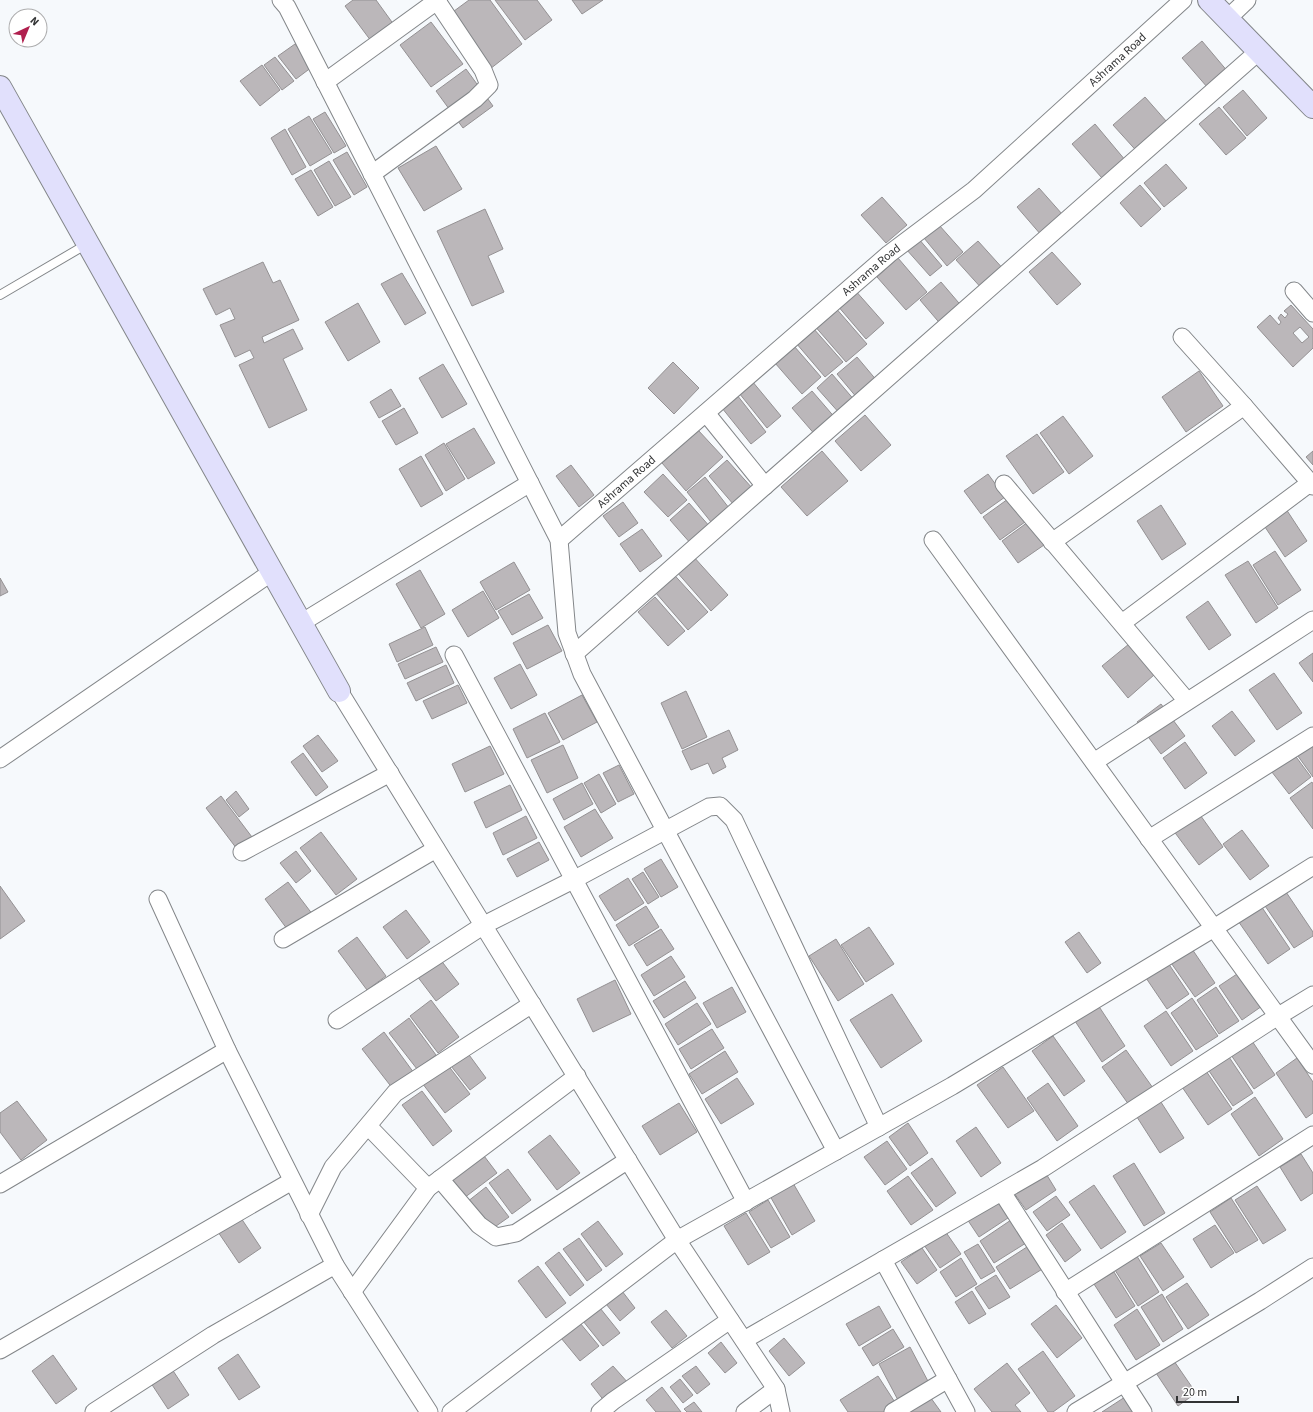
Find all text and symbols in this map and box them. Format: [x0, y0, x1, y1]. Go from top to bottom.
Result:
north arrow [8, 8, 48, 48]
text: N [27, 13, 42, 29]
street label: Ashrama Road [1085, 29, 1150, 90]
street label: Ashrama Road [838, 240, 904, 300]
street label: Ashrama Road [593, 452, 659, 512]
scale bar [1177, 1378, 1238, 1404]
text: 20 m [1183, 1384, 1207, 1401]

